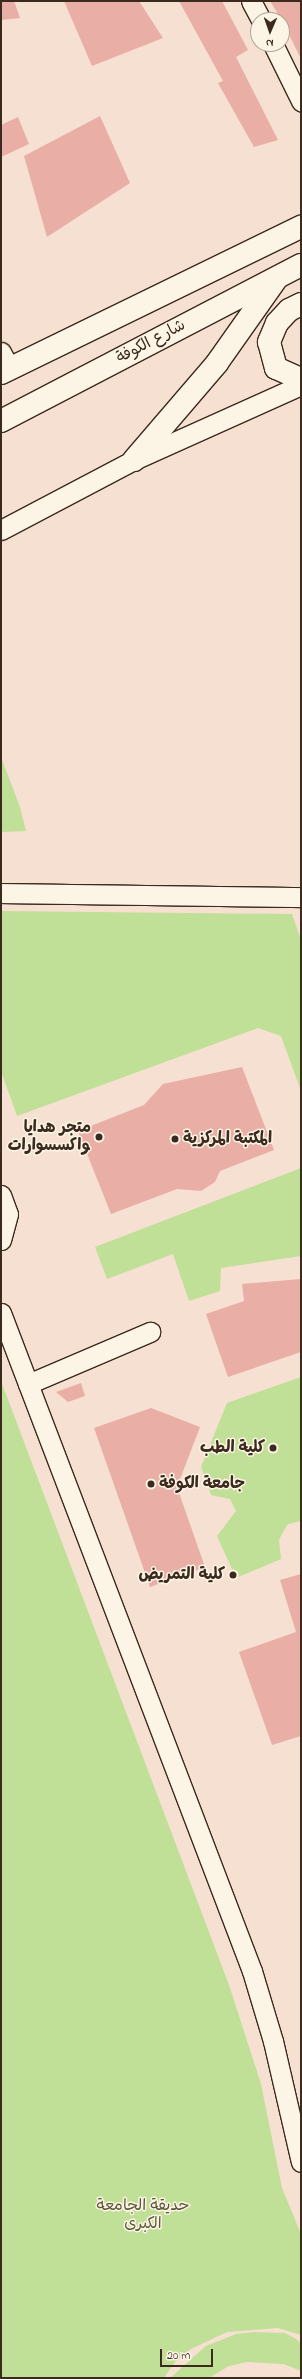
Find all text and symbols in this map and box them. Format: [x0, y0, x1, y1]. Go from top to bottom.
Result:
north arrow [250, 12, 290, 52]
text: N [266, 35, 274, 51]
street label: شارع الكوفة [113, 316, 189, 368]
place label: متجر هدايا واكسسوارات [8, 1118, 91, 1156]
place label: المكتبة المركزية [183, 1129, 272, 1149]
marker: متجر هدايا واكسسوارات [94, 1132, 104, 1142]
marker: المكتبة المركزية [170, 1134, 180, 1144]
place label: كلية الطب [200, 1438, 265, 1458]
marker: كلية الطب [268, 1443, 278, 1453]
place label: جامعة الكوفة [159, 1474, 245, 1494]
marker: جامعة الكوفة [146, 1479, 156, 1489]
place label: كلية التمريض [138, 1565, 225, 1585]
marker: كلية التمريض [228, 1570, 238, 1580]
park label: حديقة الجامعة الكبرى [97, 2196, 189, 2234]
scale bar [162, 2341, 215, 2367]
text: 20 m [167, 2347, 190, 2365]

